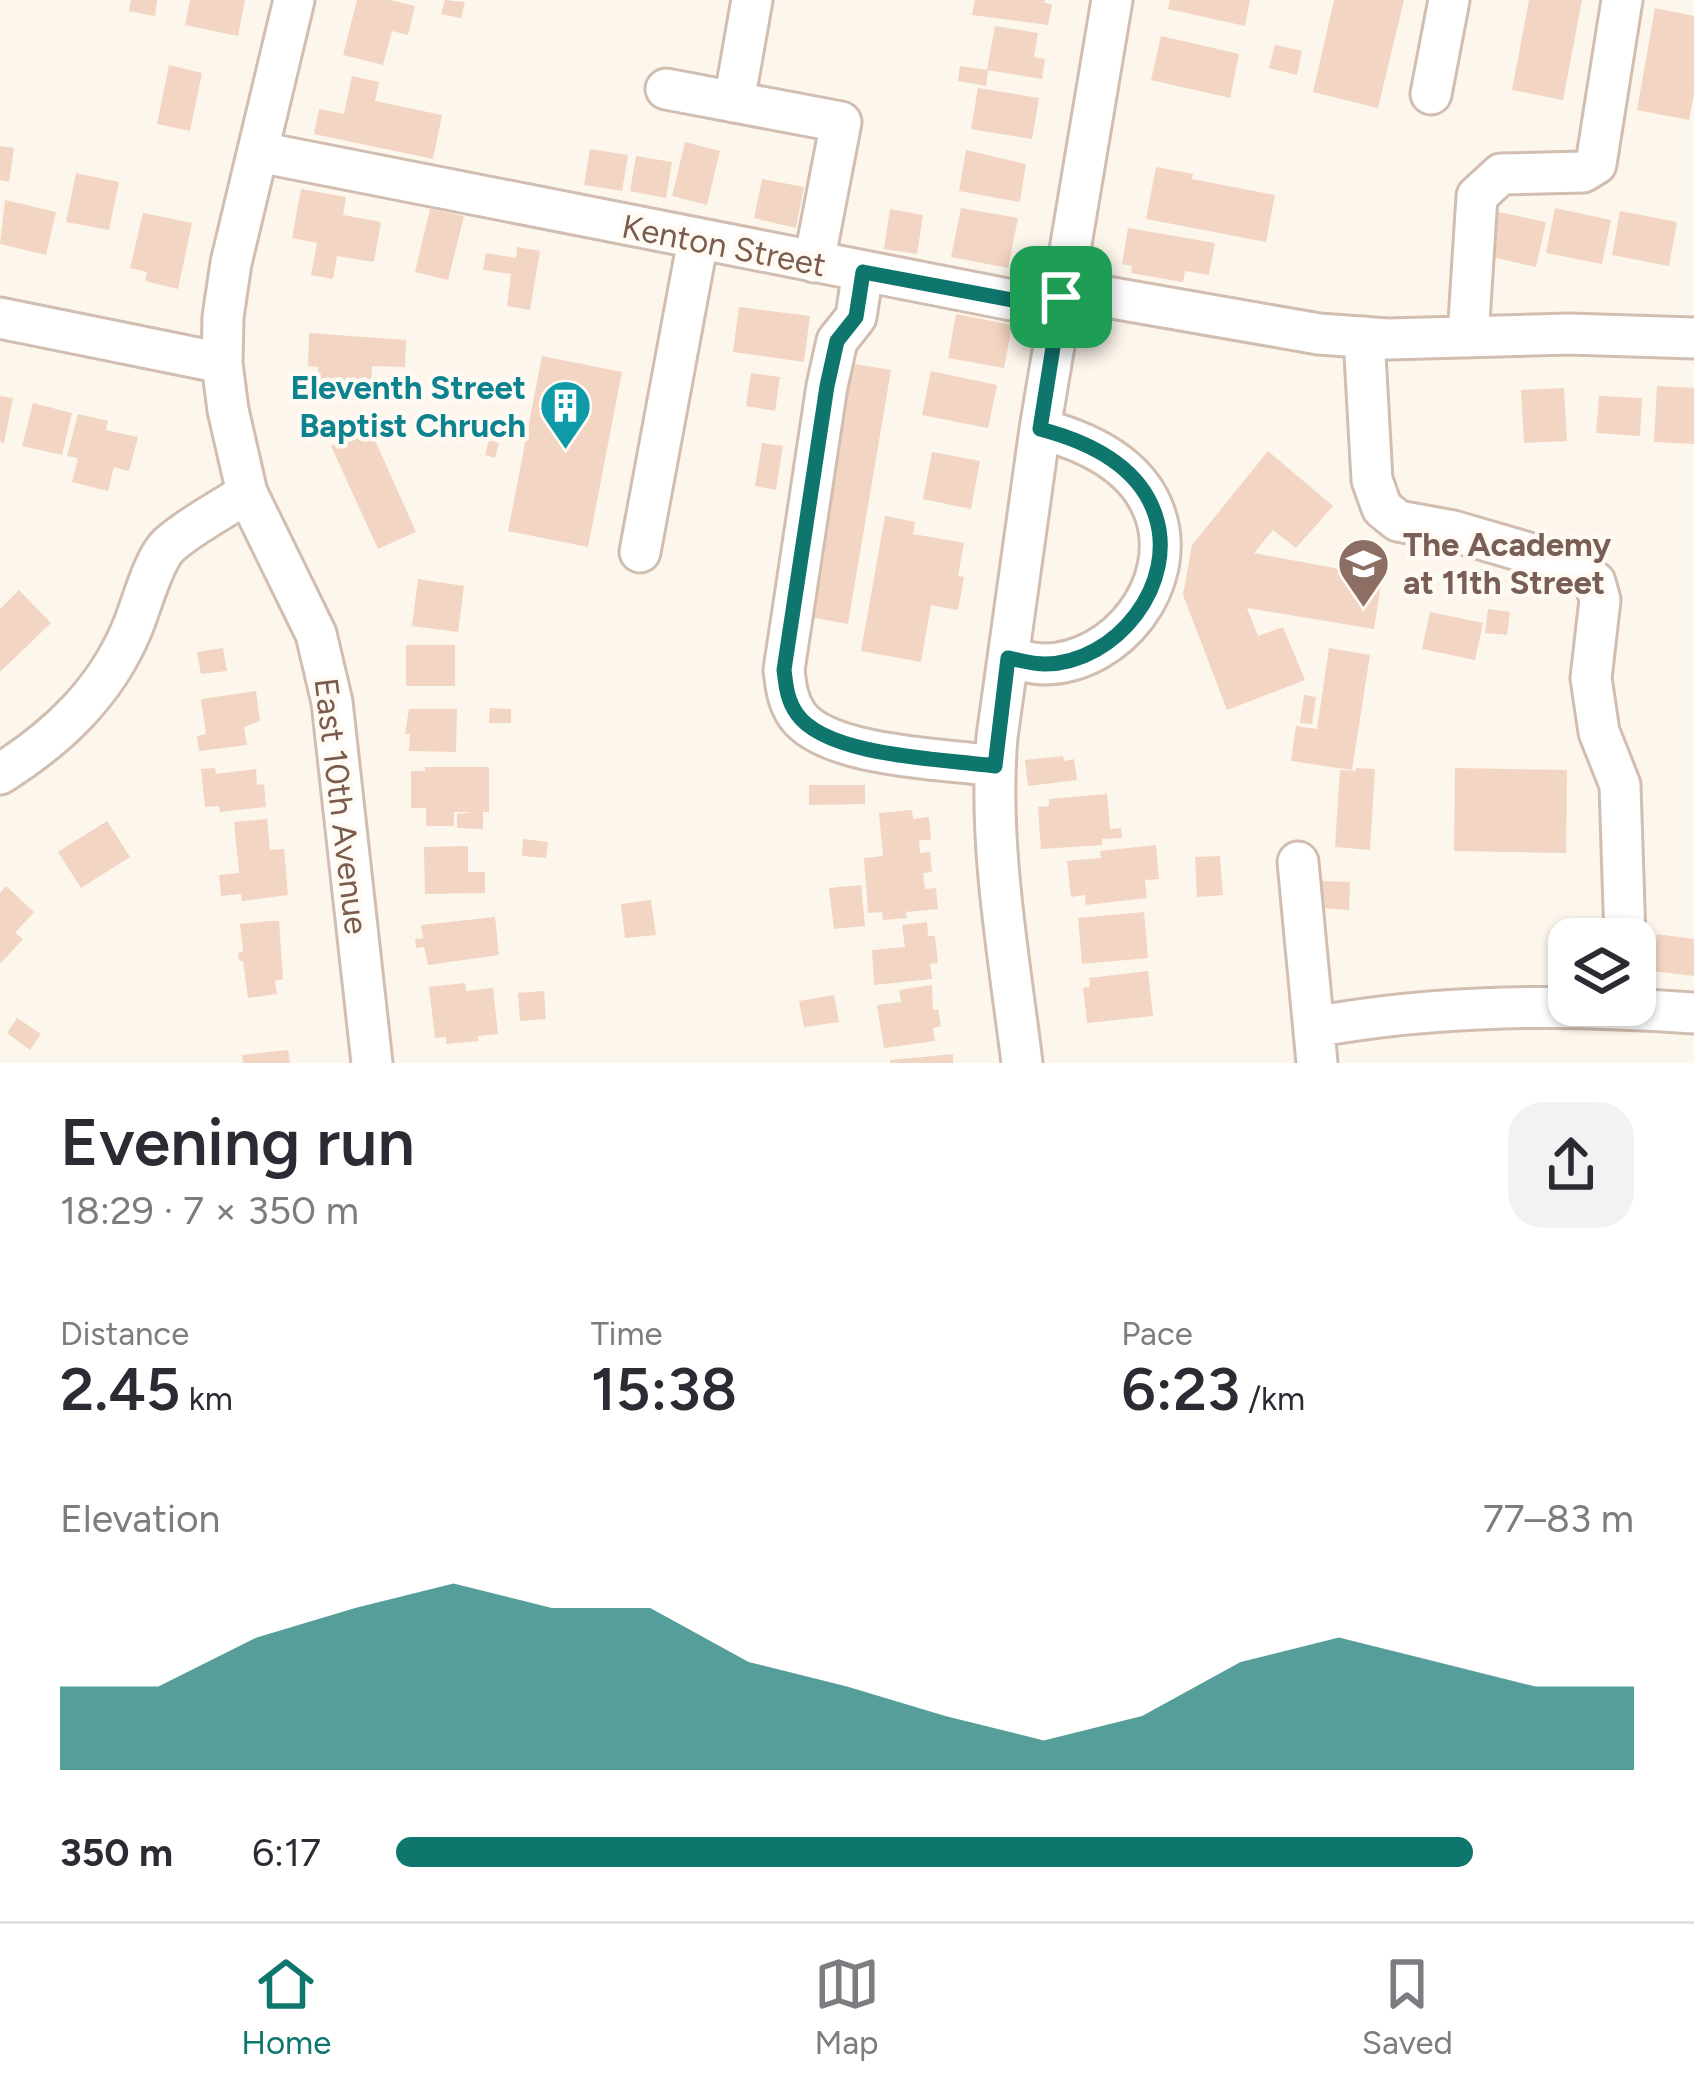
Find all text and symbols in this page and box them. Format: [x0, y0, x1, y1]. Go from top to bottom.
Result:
street label: Kenton Street [619, 207, 829, 284]
pin [1010, 246, 1112, 348]
icon: arrive [1028, 264, 1094, 330]
place label: Eleventh Street Baptist Chruch [290, 368, 526, 445]
building icon: Eleventh Street Baptist Chruch [537, 378, 593, 452]
place label: The Academy at 11th Street [1403, 525, 1611, 602]
school or university icon: The Academy at 11th Street [1336, 535, 1392, 609]
street label: East 10th Avenue [306, 676, 377, 936]
map controls [1548, 918, 1656, 1026]
button: layers [1548, 918, 1656, 1026]
text: Evening run [60, 1102, 415, 1182]
button: share [1508, 1102, 1634, 1228]
text: 18:29 · 7 × 350 m [60, 1187, 359, 1234]
text: Distance [60, 1314, 189, 1353]
text: Time [591, 1314, 663, 1353]
text: Pace [1121, 1314, 1193, 1353]
text: 2.45 [60, 1353, 181, 1425]
text: 15:38 [591, 1353, 737, 1425]
text: 6:23 [1121, 1353, 1240, 1425]
text: km [181, 1379, 233, 1418]
text: /km [1240, 1379, 1305, 1418]
text: Elevation [60, 1495, 220, 1542]
text: 77–83 m [1483, 1495, 1634, 1542]
text: 350 m [60, 1829, 173, 1876]
text: 6:17 [252, 1829, 321, 1876]
tab: Home [241, 1951, 331, 2062]
tab: Map [814, 1951, 880, 2062]
tab: Saved [1362, 1951, 1453, 2062]

